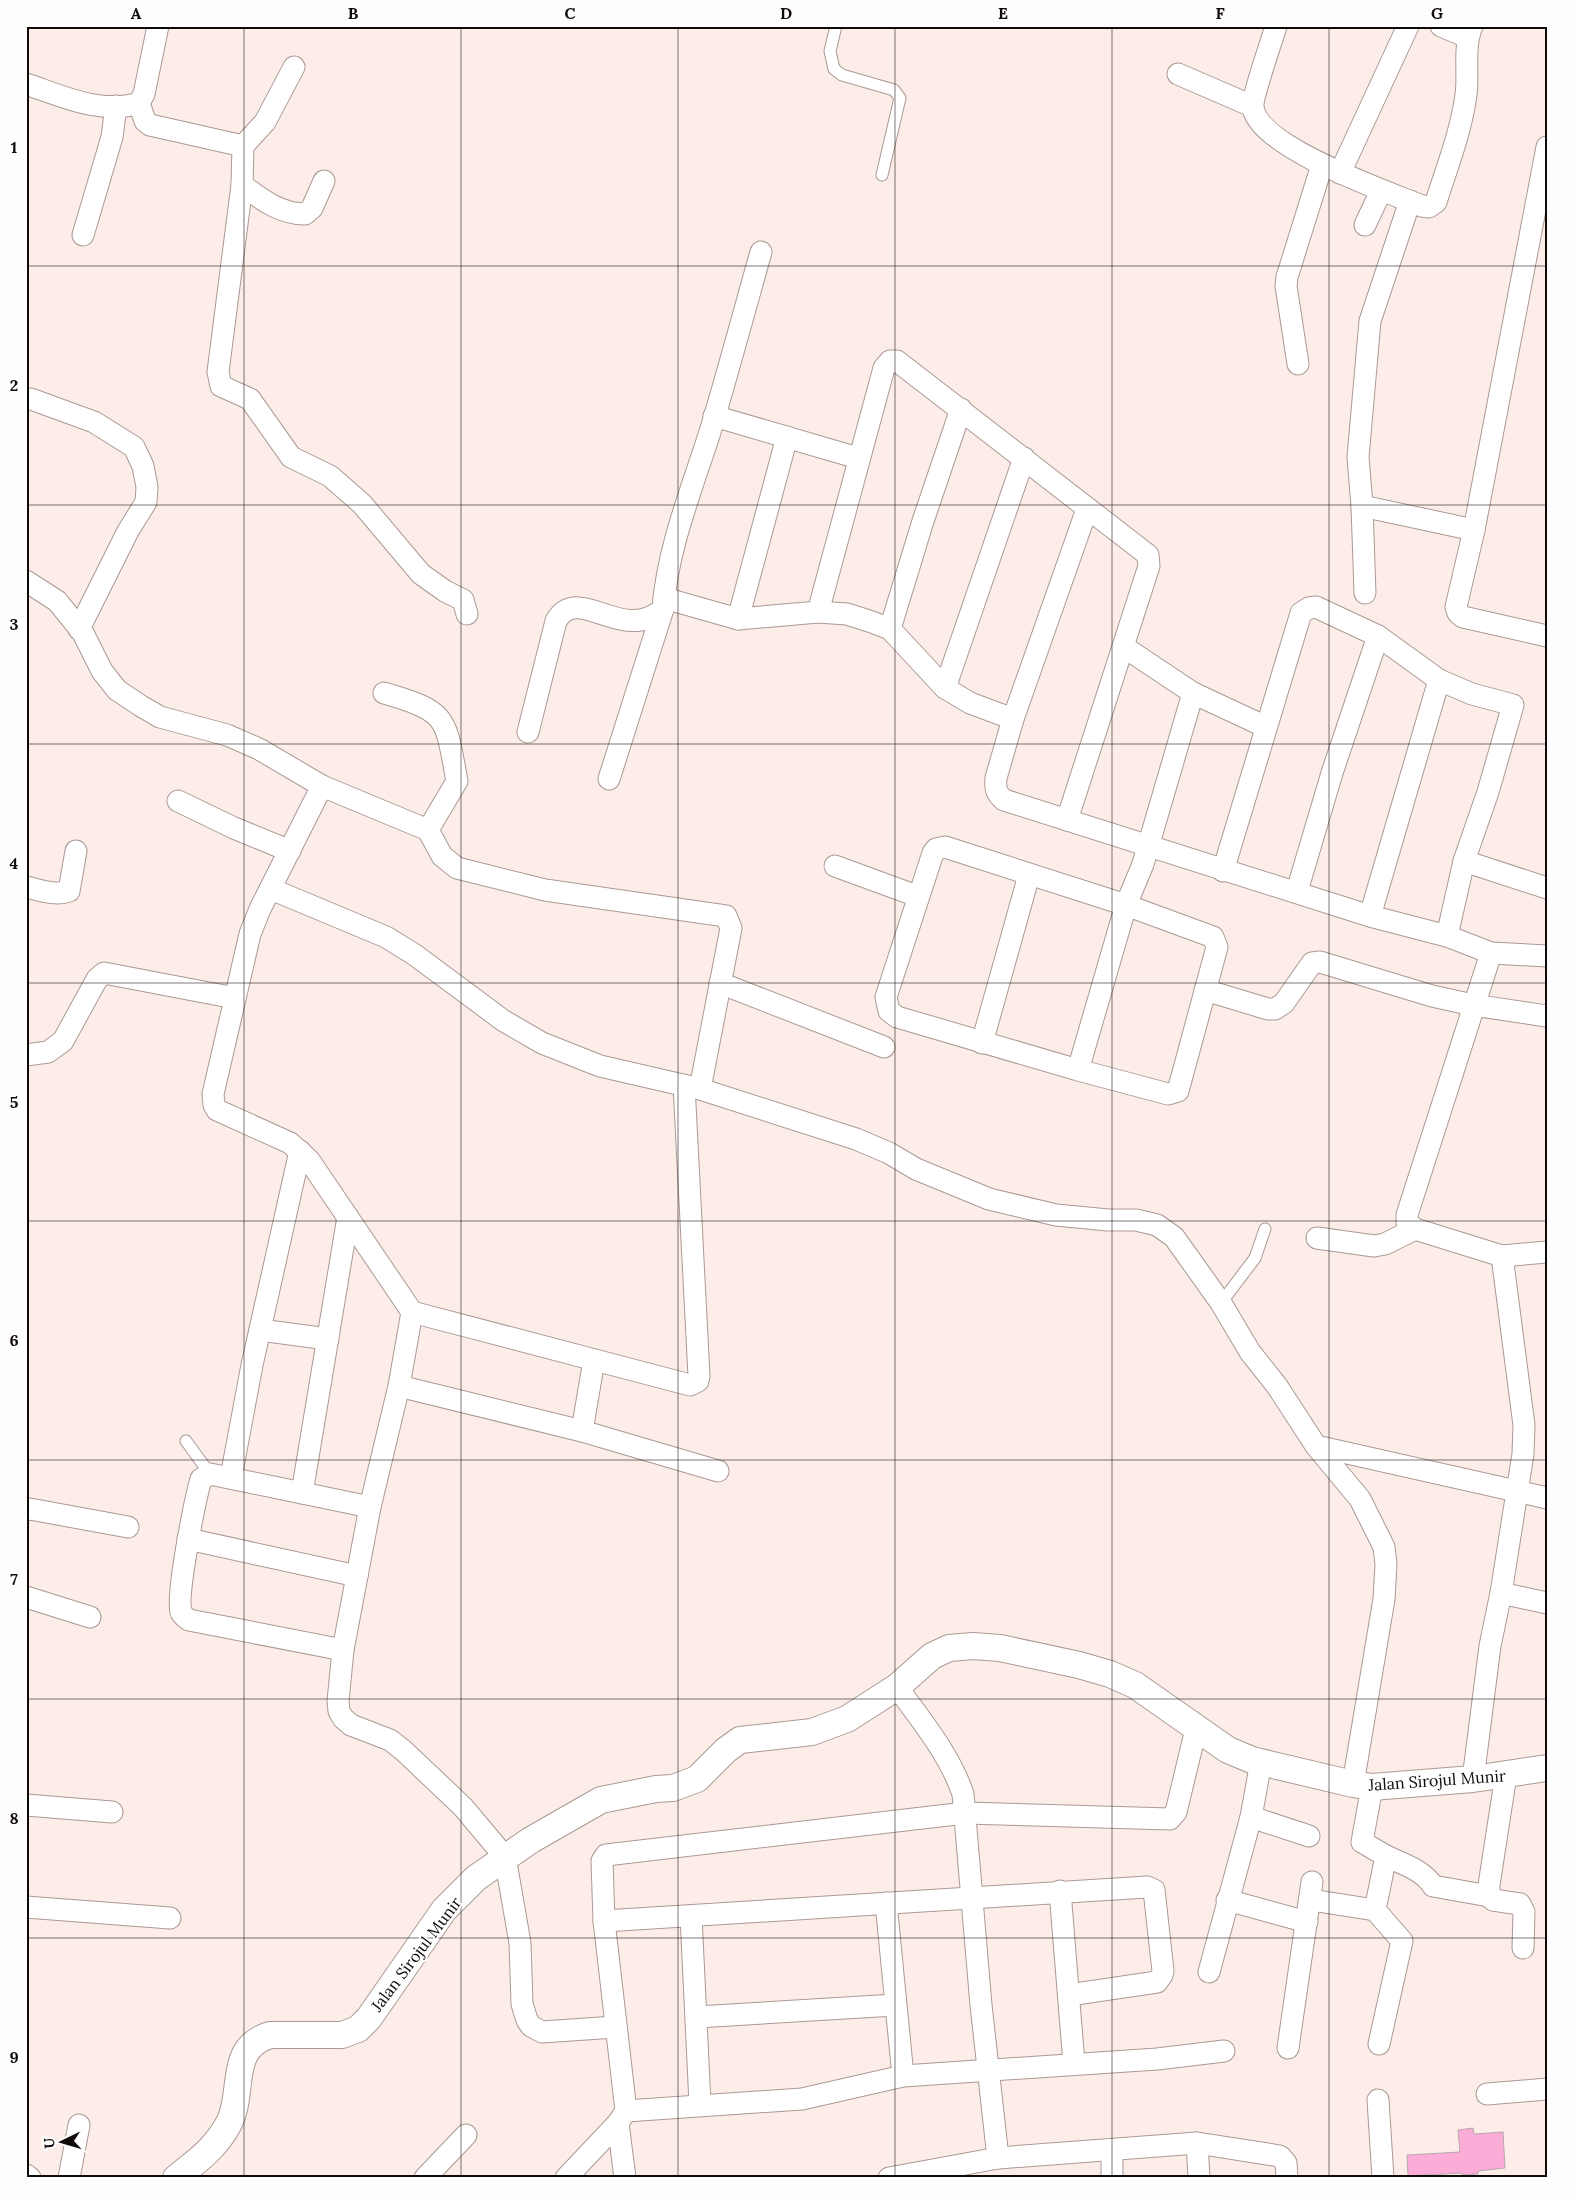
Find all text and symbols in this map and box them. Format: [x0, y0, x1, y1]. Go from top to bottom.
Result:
text: A [131, 3, 142, 23]
text: B [348, 3, 359, 23]
text: C [564, 3, 576, 23]
text: D [780, 3, 792, 23]
text: E [998, 3, 1008, 23]
text: F [1215, 3, 1225, 23]
text: G [1431, 3, 1443, 23]
text: 1 [11, 137, 17, 157]
text: 2 [10, 375, 18, 395]
text: 3 [10, 614, 19, 634]
text: 4 [10, 853, 19, 873]
text: 5 [10, 1092, 19, 1112]
text: 6 [9, 1330, 19, 1350]
text: 7 [10, 1569, 18, 1589]
street label: Jalan Sirojul Munir [1367, 1765, 1507, 1795]
text: 8 [9, 1808, 19, 1828]
street label: Jalan Sirojul Munir [366, 1893, 466, 2016]
text: 9 [9, 2047, 19, 2067]
north arrow [38, 2116, 88, 2166]
text: U [40, 2137, 58, 2149]

